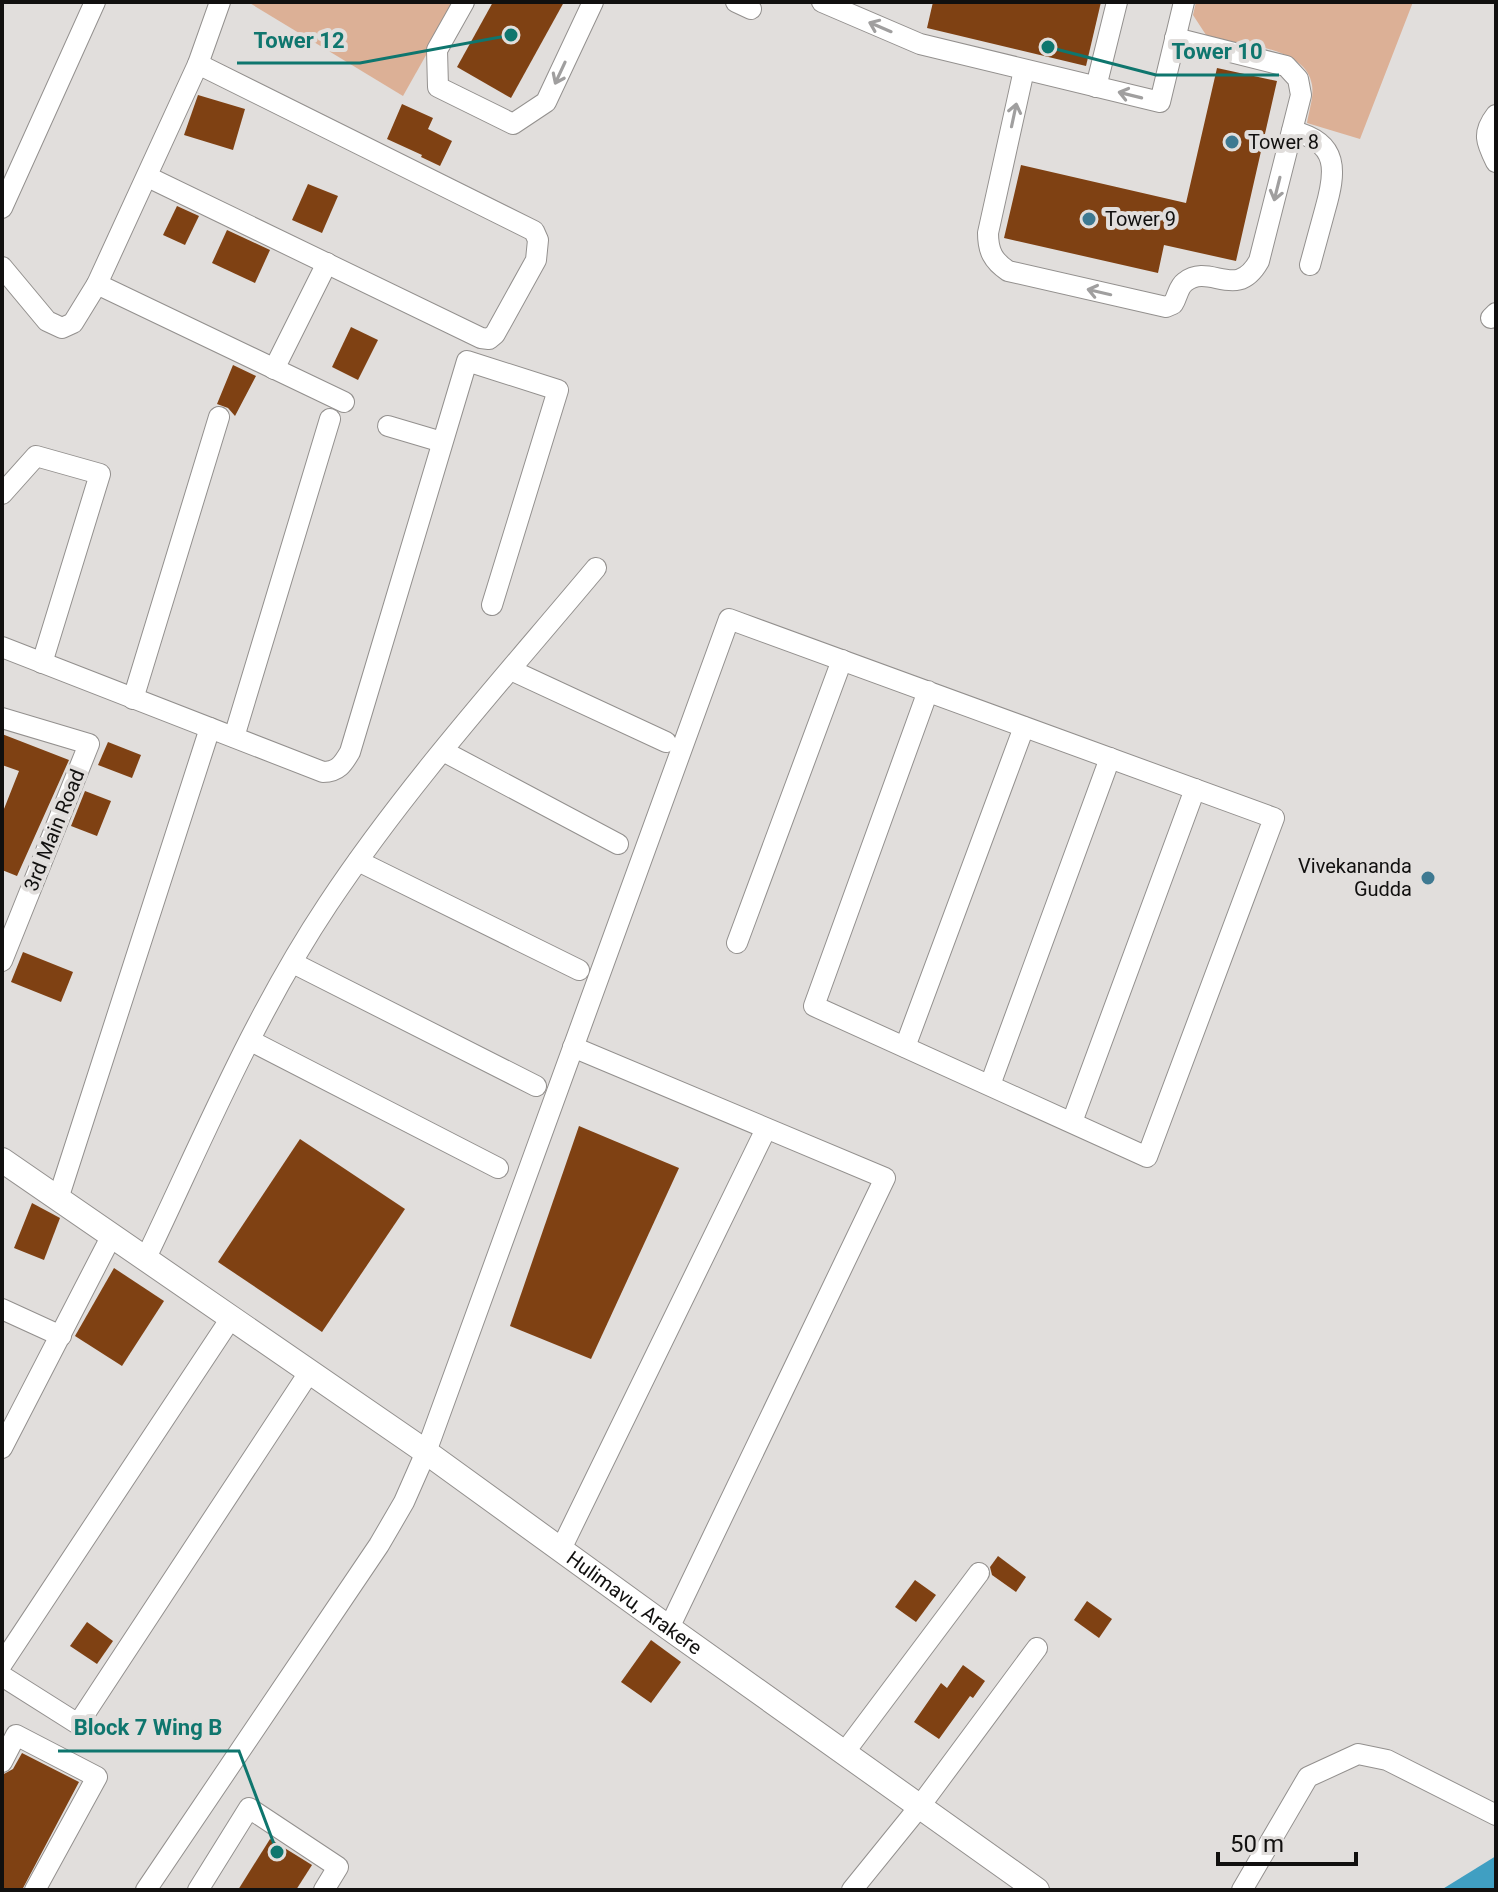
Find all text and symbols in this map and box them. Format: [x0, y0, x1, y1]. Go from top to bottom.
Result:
callout: Tower 12 [237, 17, 360, 63]
one-way arrow [868, 18, 892, 33]
text: Tower 12 [254, 28, 345, 53]
callout: Tower 10 [1156, 29, 1279, 75]
text: Tower 10 [1172, 39, 1263, 64]
one-way arrow [552, 60, 567, 84]
one-way arrow [1117, 87, 1143, 102]
one-way arrow [1007, 103, 1022, 129]
place label: Tower 8 [1248, 130, 1319, 154]
marker: Tower 8 [1223, 133, 1241, 151]
one-way arrow [1269, 176, 1284, 202]
place label: Tower 9 [1105, 207, 1176, 231]
marker: Tower 9 [1080, 210, 1098, 228]
one-way arrow [1087, 284, 1112, 299]
street label: 3rd Main Road [19, 766, 89, 894]
place label: Vivekananda Gudda [1298, 854, 1412, 901]
marker: Vivekananda Gudda [1419, 869, 1437, 887]
street label: Hulimavu, Arakere [562, 1546, 707, 1660]
callout: Block 7 Wing B [58, 1705, 239, 1751]
text: Block 7 Wing B [74, 1715, 222, 1740]
scale bar [1218, 1816, 1356, 1866]
text: 50 m [1230, 1830, 1284, 1858]

